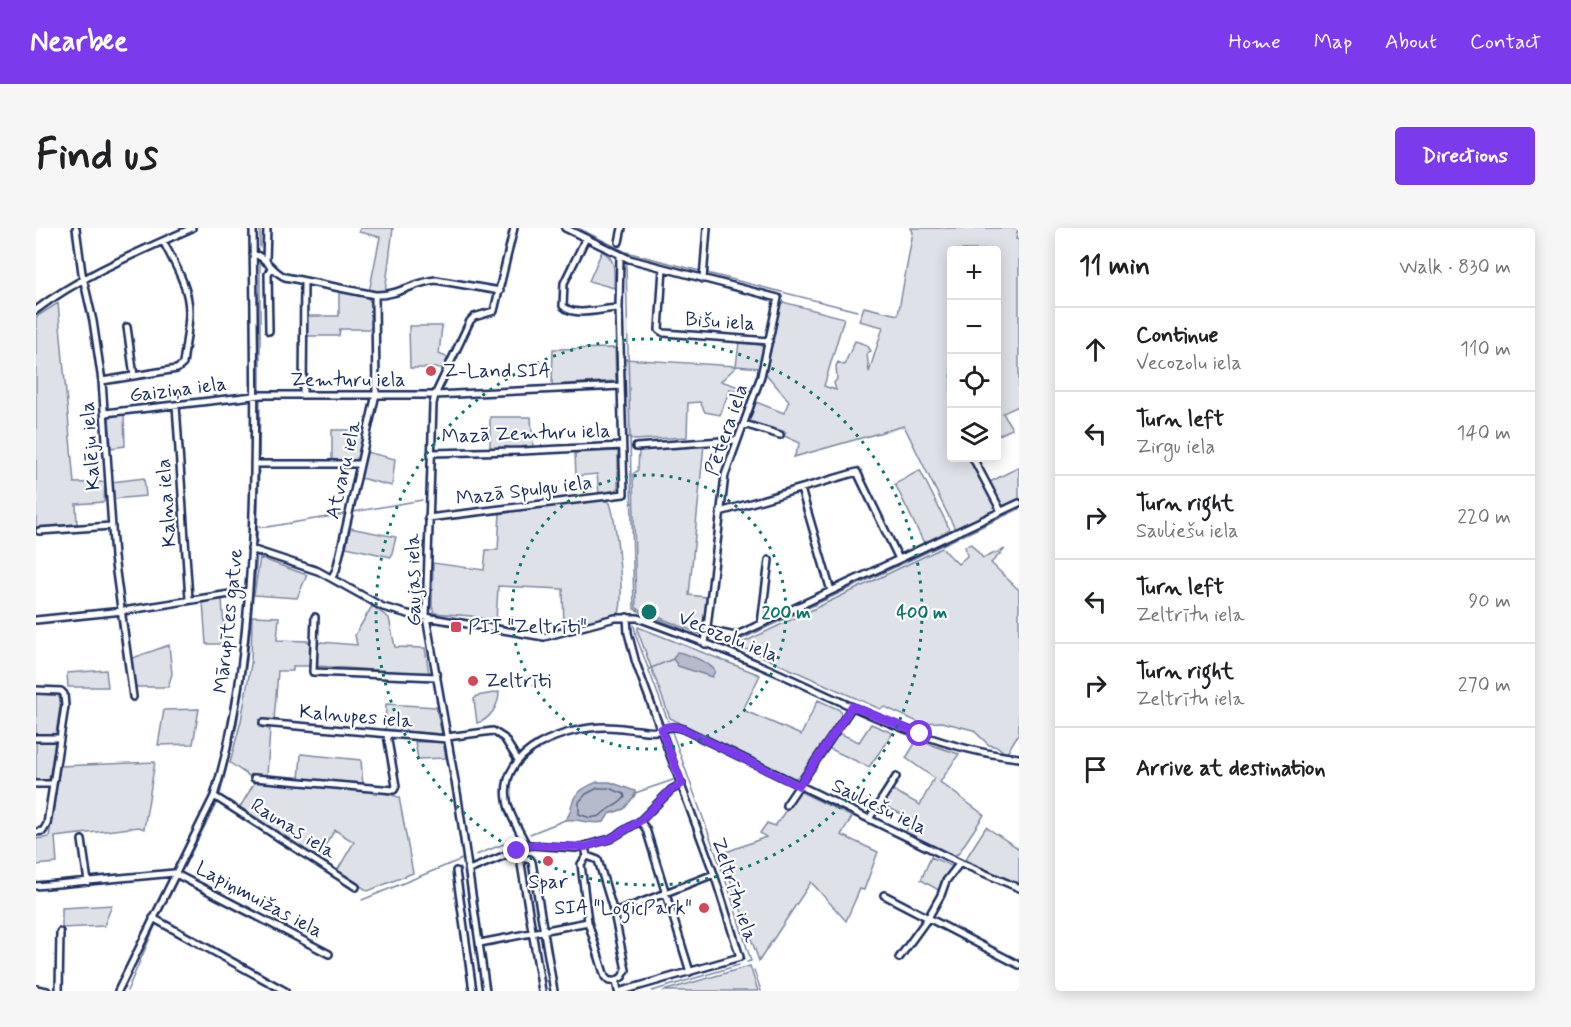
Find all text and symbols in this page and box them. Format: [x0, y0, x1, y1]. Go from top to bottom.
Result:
text: Nearbee [30, 24, 128, 61]
text: Home [1229, 28, 1281, 56]
text: Map [1314, 28, 1352, 56]
text: About [1385, 28, 1437, 56]
text: Contact [1470, 28, 1541, 56]
button: Directions [1395, 127, 1535, 185]
text: Find us [36, 129, 158, 184]
map controls [947, 246, 1001, 462]
button: + [947, 246, 1001, 300]
text: 11 min [1079, 250, 1150, 284]
text: Walk · 830 m [1399, 254, 1511, 281]
button: − [947, 300, 1001, 354]
street label: Bišu iela [684, 306, 756, 338]
text: Continue [1136, 322, 1218, 350]
icon: ahead [1079, 333, 1112, 366]
text: 110 m [1460, 336, 1511, 363]
text: Vecozolu iela [1136, 350, 1242, 377]
button: locate [947, 354, 1001, 408]
place label: Z-Land SIA [443, 358, 551, 385]
marker: Z-Land SIA [424, 364, 438, 378]
street label: Zemturu iela [290, 367, 406, 394]
street label: Gaiziņa iela [128, 371, 228, 409]
street label: Pētera iela [699, 381, 755, 479]
street label: Kalēju iela [74, 401, 108, 491]
text: Turn left [1136, 406, 1224, 434]
button: layers [947, 408, 1001, 462]
street label: Atvaru iela [320, 417, 369, 522]
icon: left [1079, 417, 1112, 450]
street label: Mazā Zemturu iela [441, 418, 611, 450]
text: 140 m [1457, 420, 1511, 447]
text: Zirgu iela [1136, 434, 1215, 461]
street label: Kalna iela [150, 458, 184, 548]
street label: Mazā Spulgu iela [454, 469, 594, 513]
text: Turn right [1136, 490, 1234, 518]
icon: right [1079, 501, 1112, 534]
text: 220 m [1457, 504, 1511, 531]
text: Sauliešu iela [1136, 518, 1239, 545]
street label: Gaujas iela [400, 532, 428, 627]
street label: Mārupītes gatve [208, 547, 251, 695]
text: Turn left [1136, 574, 1224, 602]
icon: left [1079, 585, 1112, 618]
text: 90 m [1468, 588, 1511, 615]
text: 200 m [761, 601, 811, 625]
text: 400 m [897, 601, 947, 625]
centre of rings [639, 602, 659, 622]
text: Zeltrītu iela [1136, 602, 1245, 629]
street label: Vecozolu iela [674, 605, 782, 669]
place label: PII "Zeltrīti" [468, 614, 587, 641]
marker: PII "Zeltrīti" [449, 620, 463, 634]
text: Turn right [1136, 658, 1234, 686]
place label: Zeltrīti [485, 668, 551, 695]
icon: right [1079, 669, 1112, 702]
text: 270 m [1458, 672, 1511, 699]
marker: Zeltrīti [466, 674, 480, 688]
text: Zeltrītu iela [1136, 686, 1245, 713]
street label: Kalnupes iela [298, 699, 415, 736]
route start [906, 720, 932, 746]
icon: arrive [1079, 753, 1112, 786]
text: Arrive at destination [1136, 755, 1326, 783]
street label: Sauliešu iela [827, 772, 931, 842]
street label: Raunas iela [245, 792, 342, 866]
street label: Zeltrītu iela [704, 834, 764, 947]
route end [503, 837, 529, 863]
marker: Spar [541, 854, 555, 868]
street label: Lapiņmuižas iela [191, 855, 327, 945]
place label: Spar [528, 869, 568, 896]
place label: SIA "LogicPark" [554, 895, 692, 924]
marker: SIA "LogicPark" [697, 901, 711, 915]

